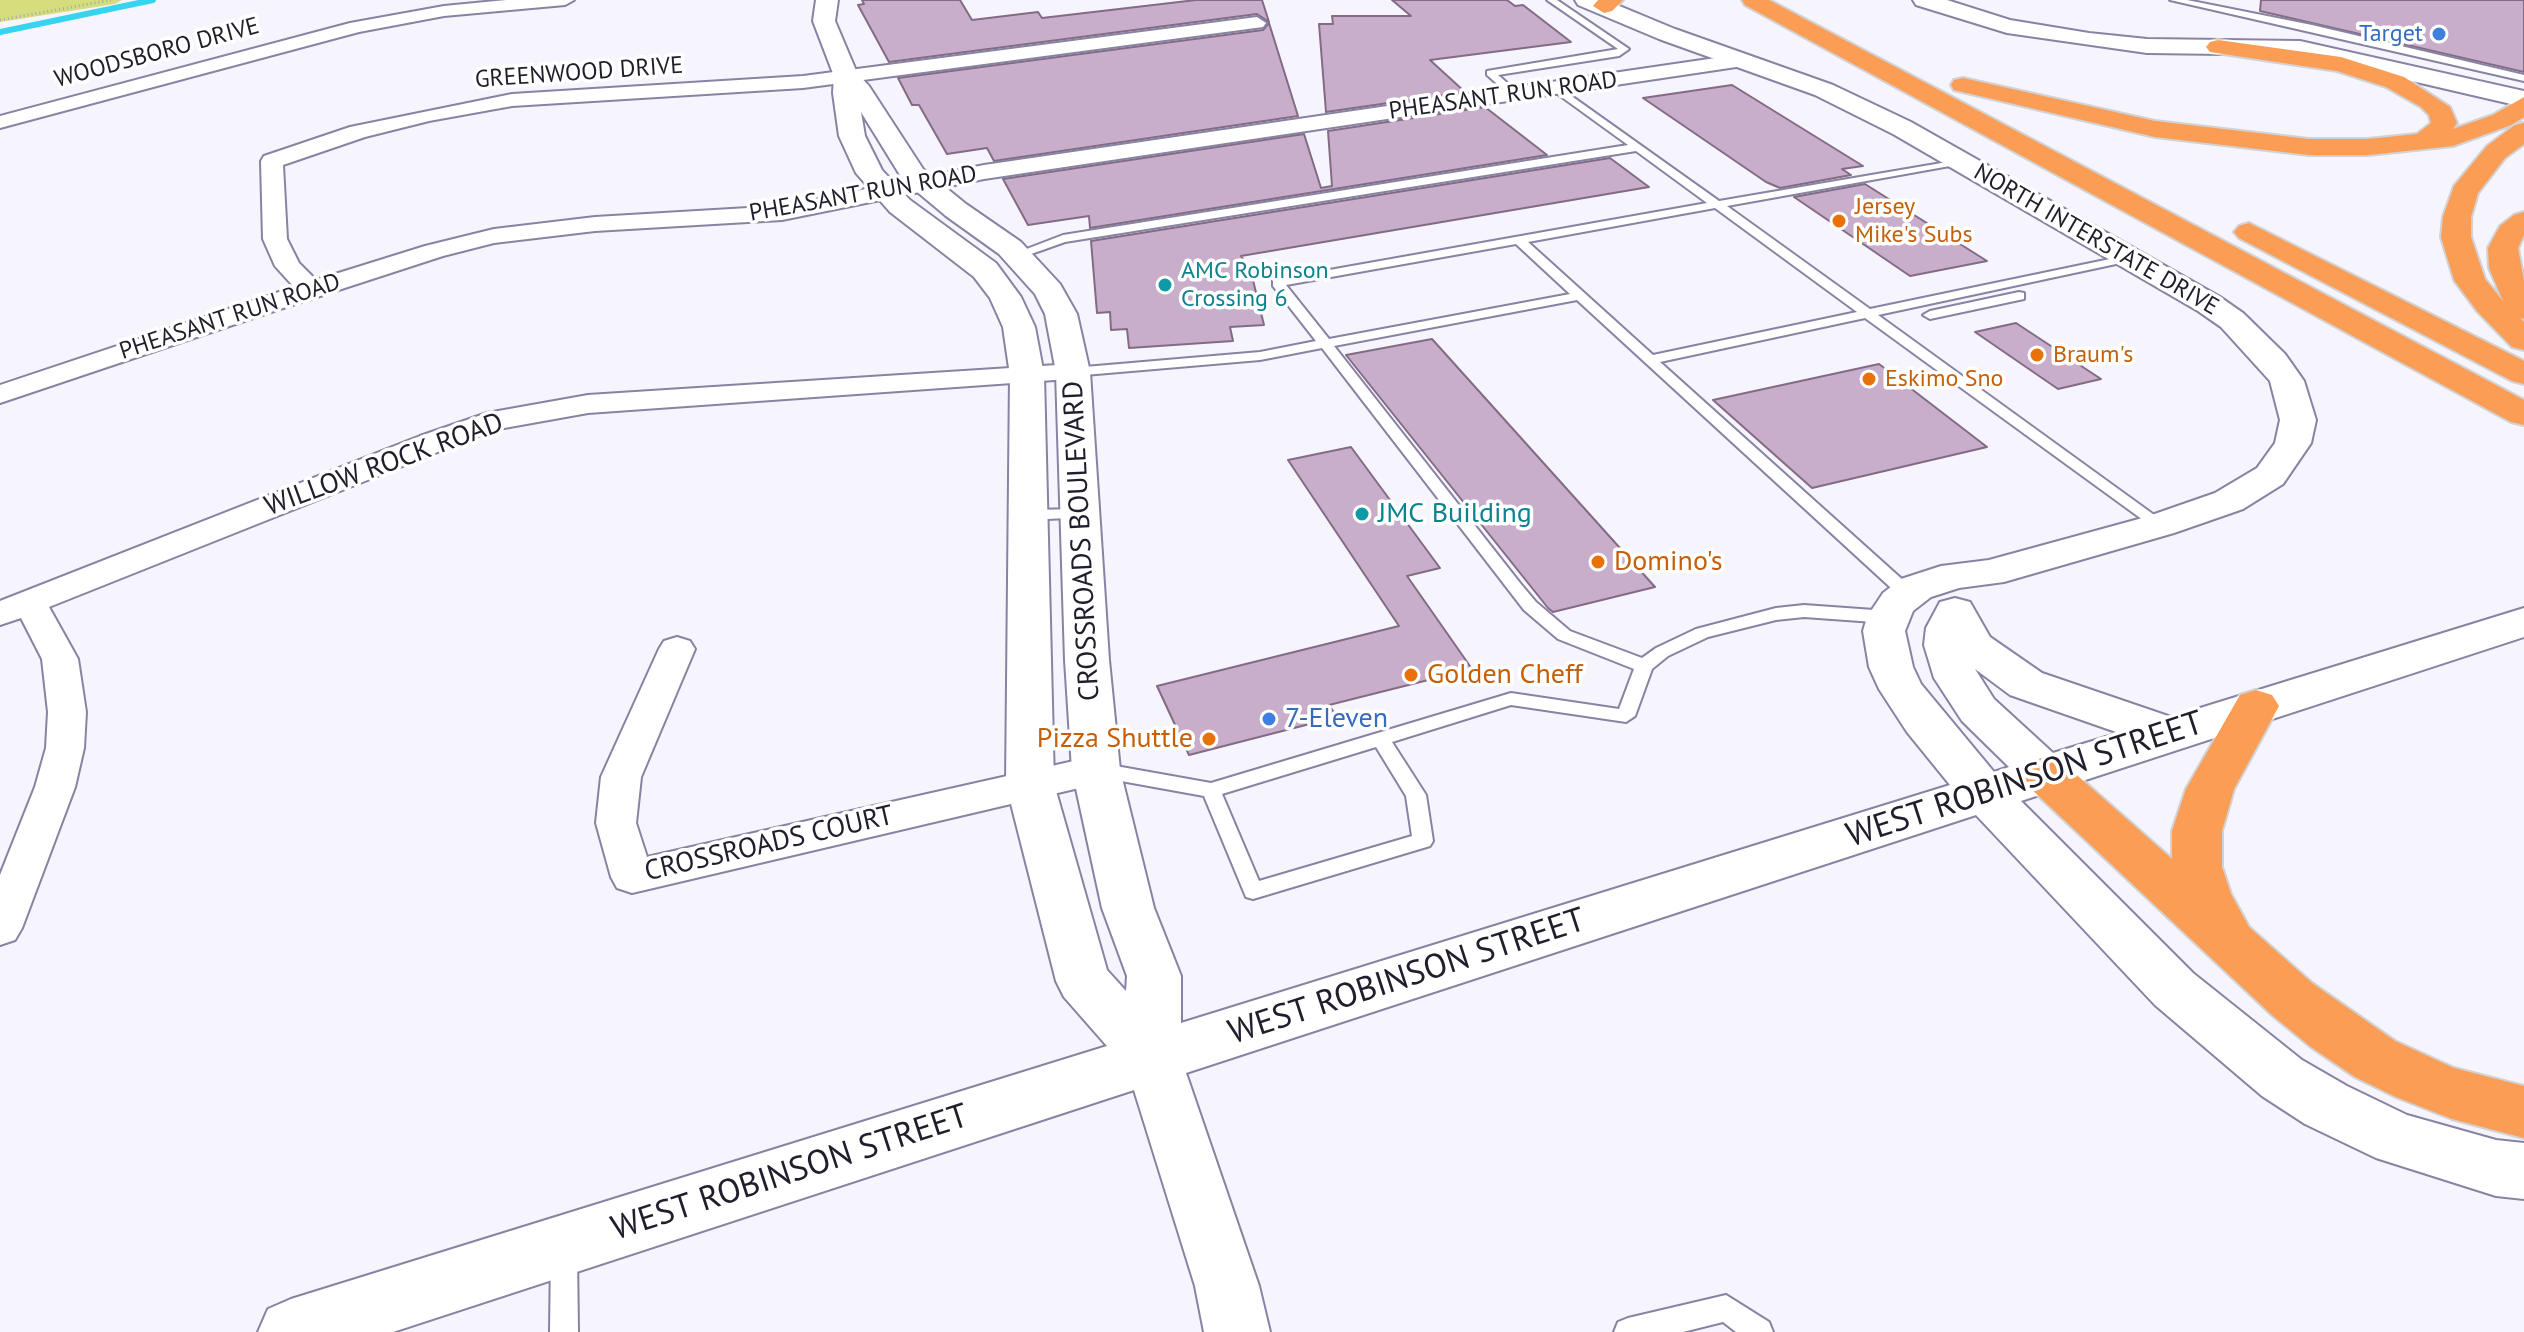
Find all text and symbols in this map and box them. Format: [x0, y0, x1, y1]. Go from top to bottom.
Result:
street label: WOODSBORO DRIVE [52, 12, 262, 94]
place label: Target [2359, 20, 2423, 48]
marker: Target [2430, 25, 2448, 43]
street label: GREENWOOD DRIVE [474, 51, 684, 95]
street label: PHEASANT RUN ROAD [1387, 66, 1619, 126]
street label: NORTH INTERSTATE DRIVE [1969, 158, 2223, 322]
street label: PHEASANT RUN ROAD [747, 160, 979, 228]
place label: Jersey Mike's Subs [1855, 193, 1973, 249]
marker: Jersey Mike's Subs [1830, 212, 1848, 230]
place label: AMC Robinson Crossing 6 [1181, 257, 1329, 313]
street label: PHEASANT RUN ROAD [116, 268, 344, 366]
marker: AMC Robinson Crossing 6 [1156, 276, 1174, 294]
place label: Braum's [2053, 341, 2133, 369]
marker: Braum's [2028, 346, 2046, 364]
place label: Eskimo Sno [1885, 365, 2003, 393]
marker: Eskimo Sno [1860, 370, 1878, 388]
street label: CROSSROADS BOULEVARD [1057, 380, 1107, 702]
street label: WILLOW ROCK ROAD [260, 406, 508, 524]
place label: JMC Building [1378, 497, 1532, 531]
marker: JMC Building [1353, 505, 1371, 523]
place label: Domino's [1614, 545, 1723, 579]
marker: Domino's [1589, 553, 1607, 571]
place label: Golden Cheff [1427, 658, 1583, 692]
marker: Golden Cheff [1402, 666, 1420, 684]
place label: 7-Eleven [1285, 702, 1388, 736]
street label: WEST ROBINSON STREET [1841, 703, 2209, 857]
marker: 7-Eleven [1260, 710, 1278, 728]
place label: Pizza Shuttle [1037, 722, 1193, 756]
marker: Pizza Shuttle [1200, 730, 1218, 748]
street label: CROSSROADS COURT [641, 799, 897, 889]
street label: WEST ROBINSON STREET [1223, 900, 1591, 1054]
street label: WEST ROBINSON STREET [606, 1096, 974, 1250]

